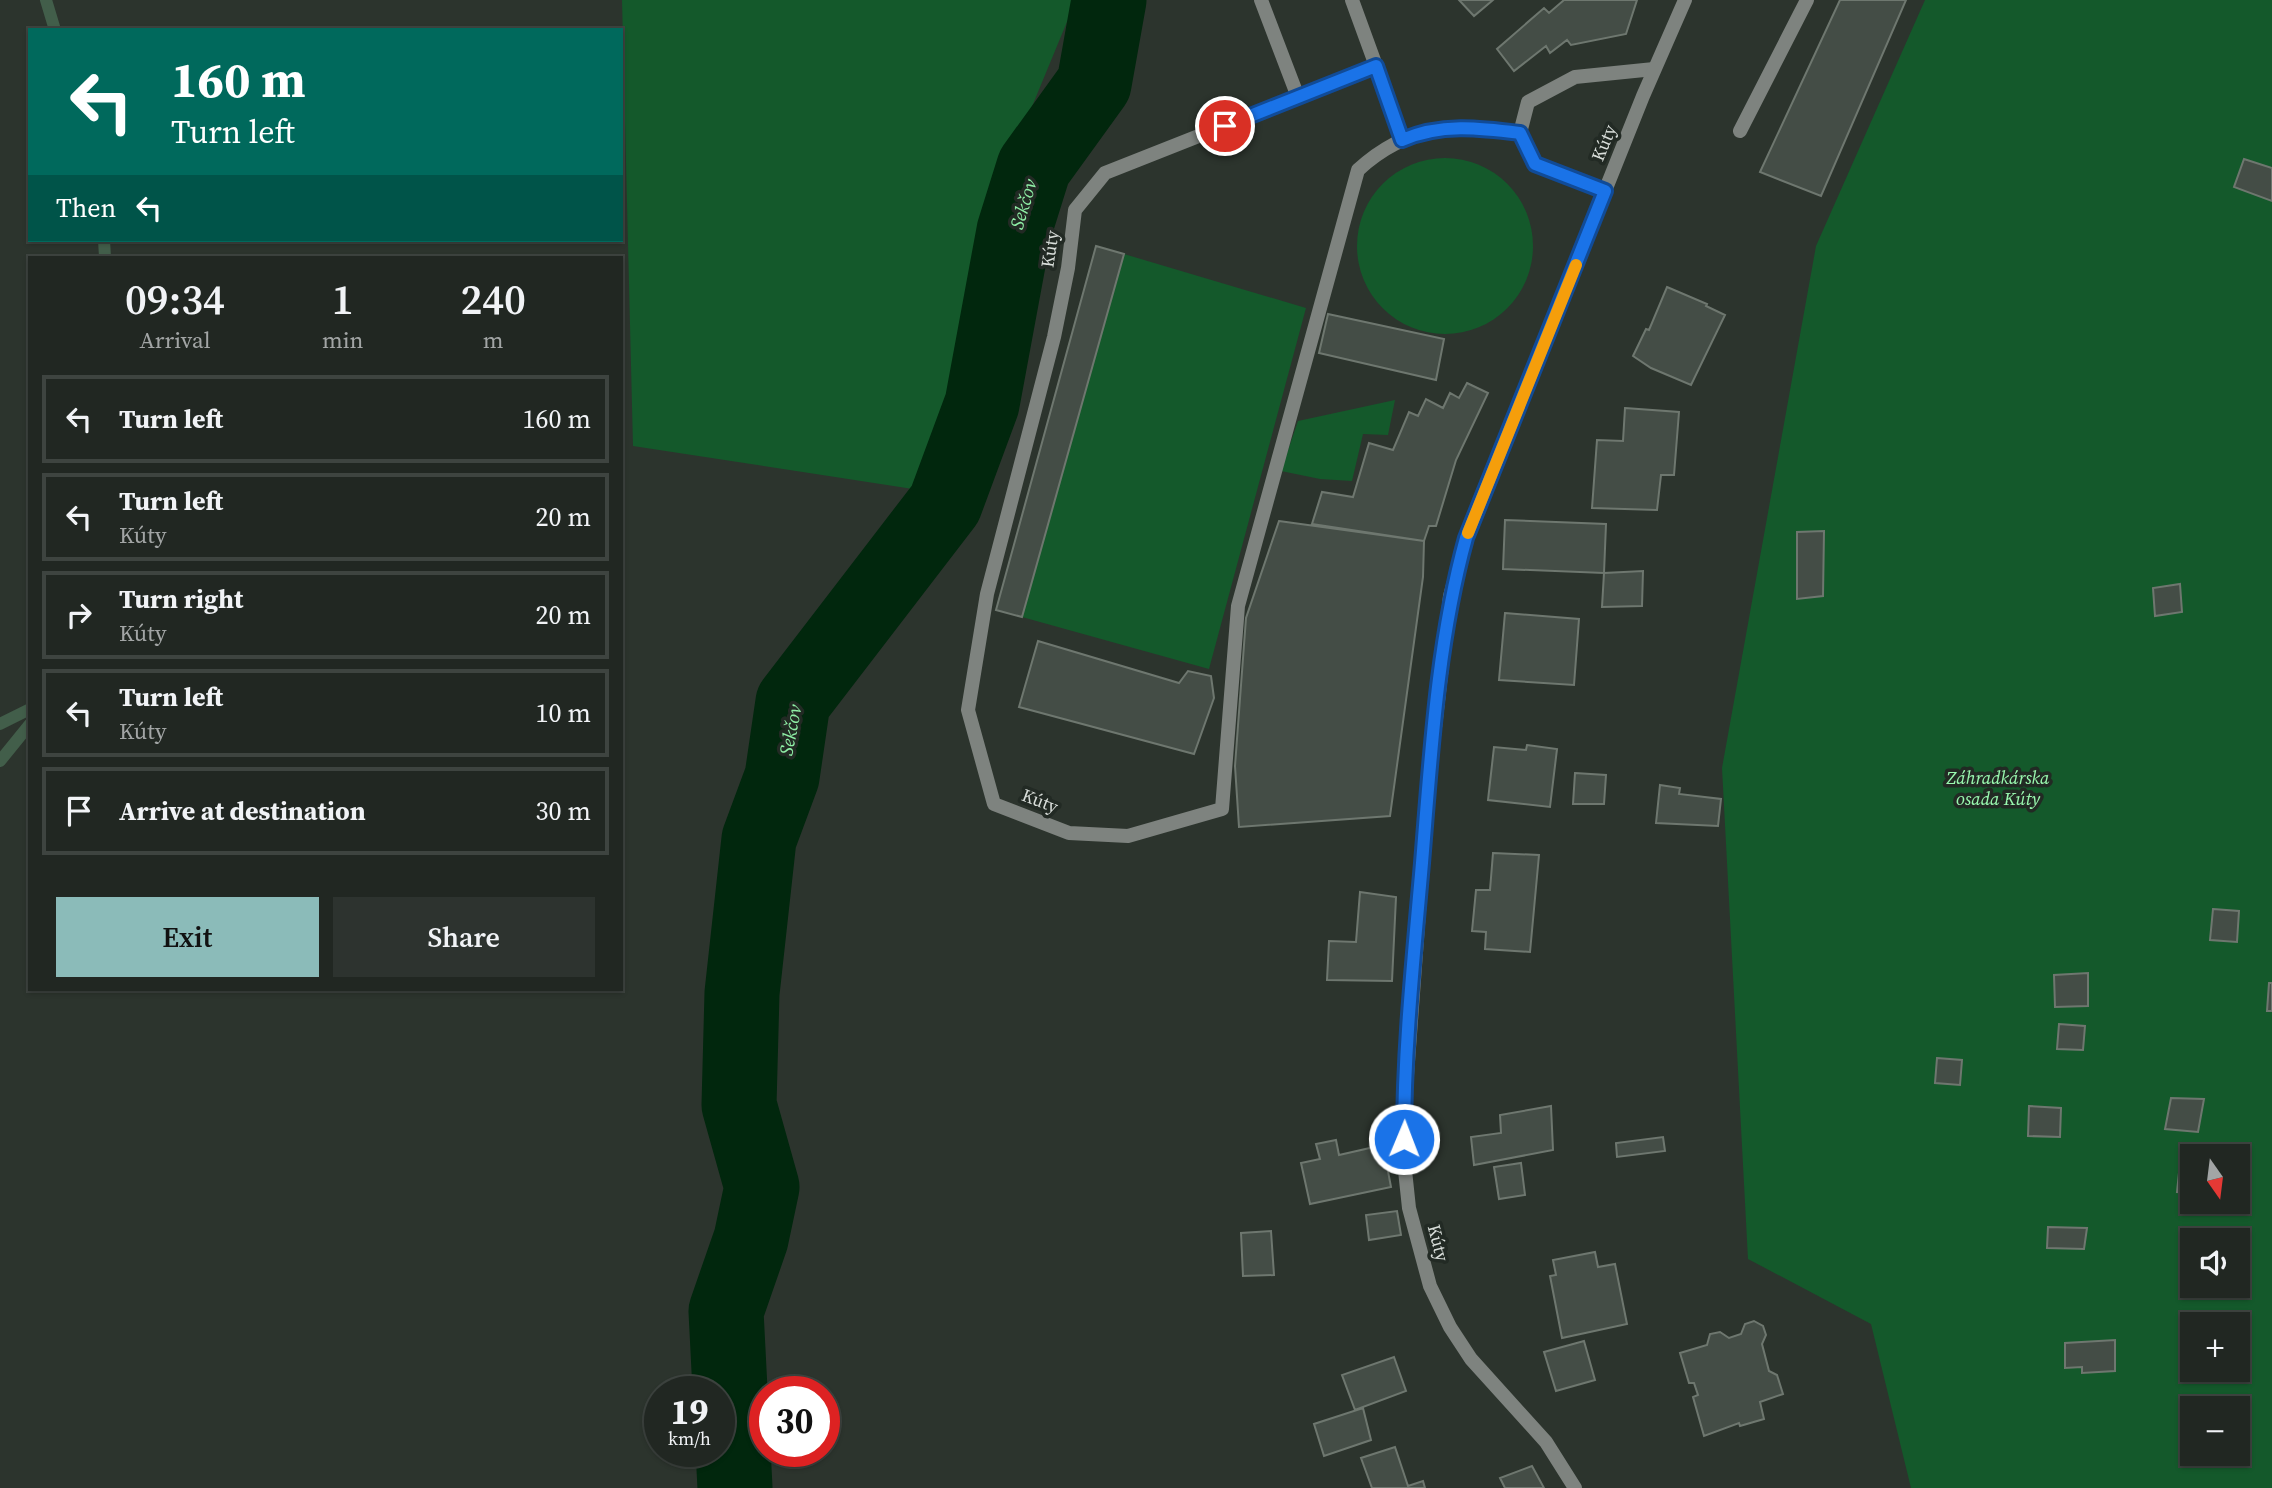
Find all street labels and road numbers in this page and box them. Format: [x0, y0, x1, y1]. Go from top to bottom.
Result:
street label: Kúty [1585, 120, 1622, 165]
street label: Kúty [1035, 228, 1065, 269]
street label: Kúty [1018, 782, 1063, 819]
street label: Kúty [1422, 1222, 1456, 1265]

